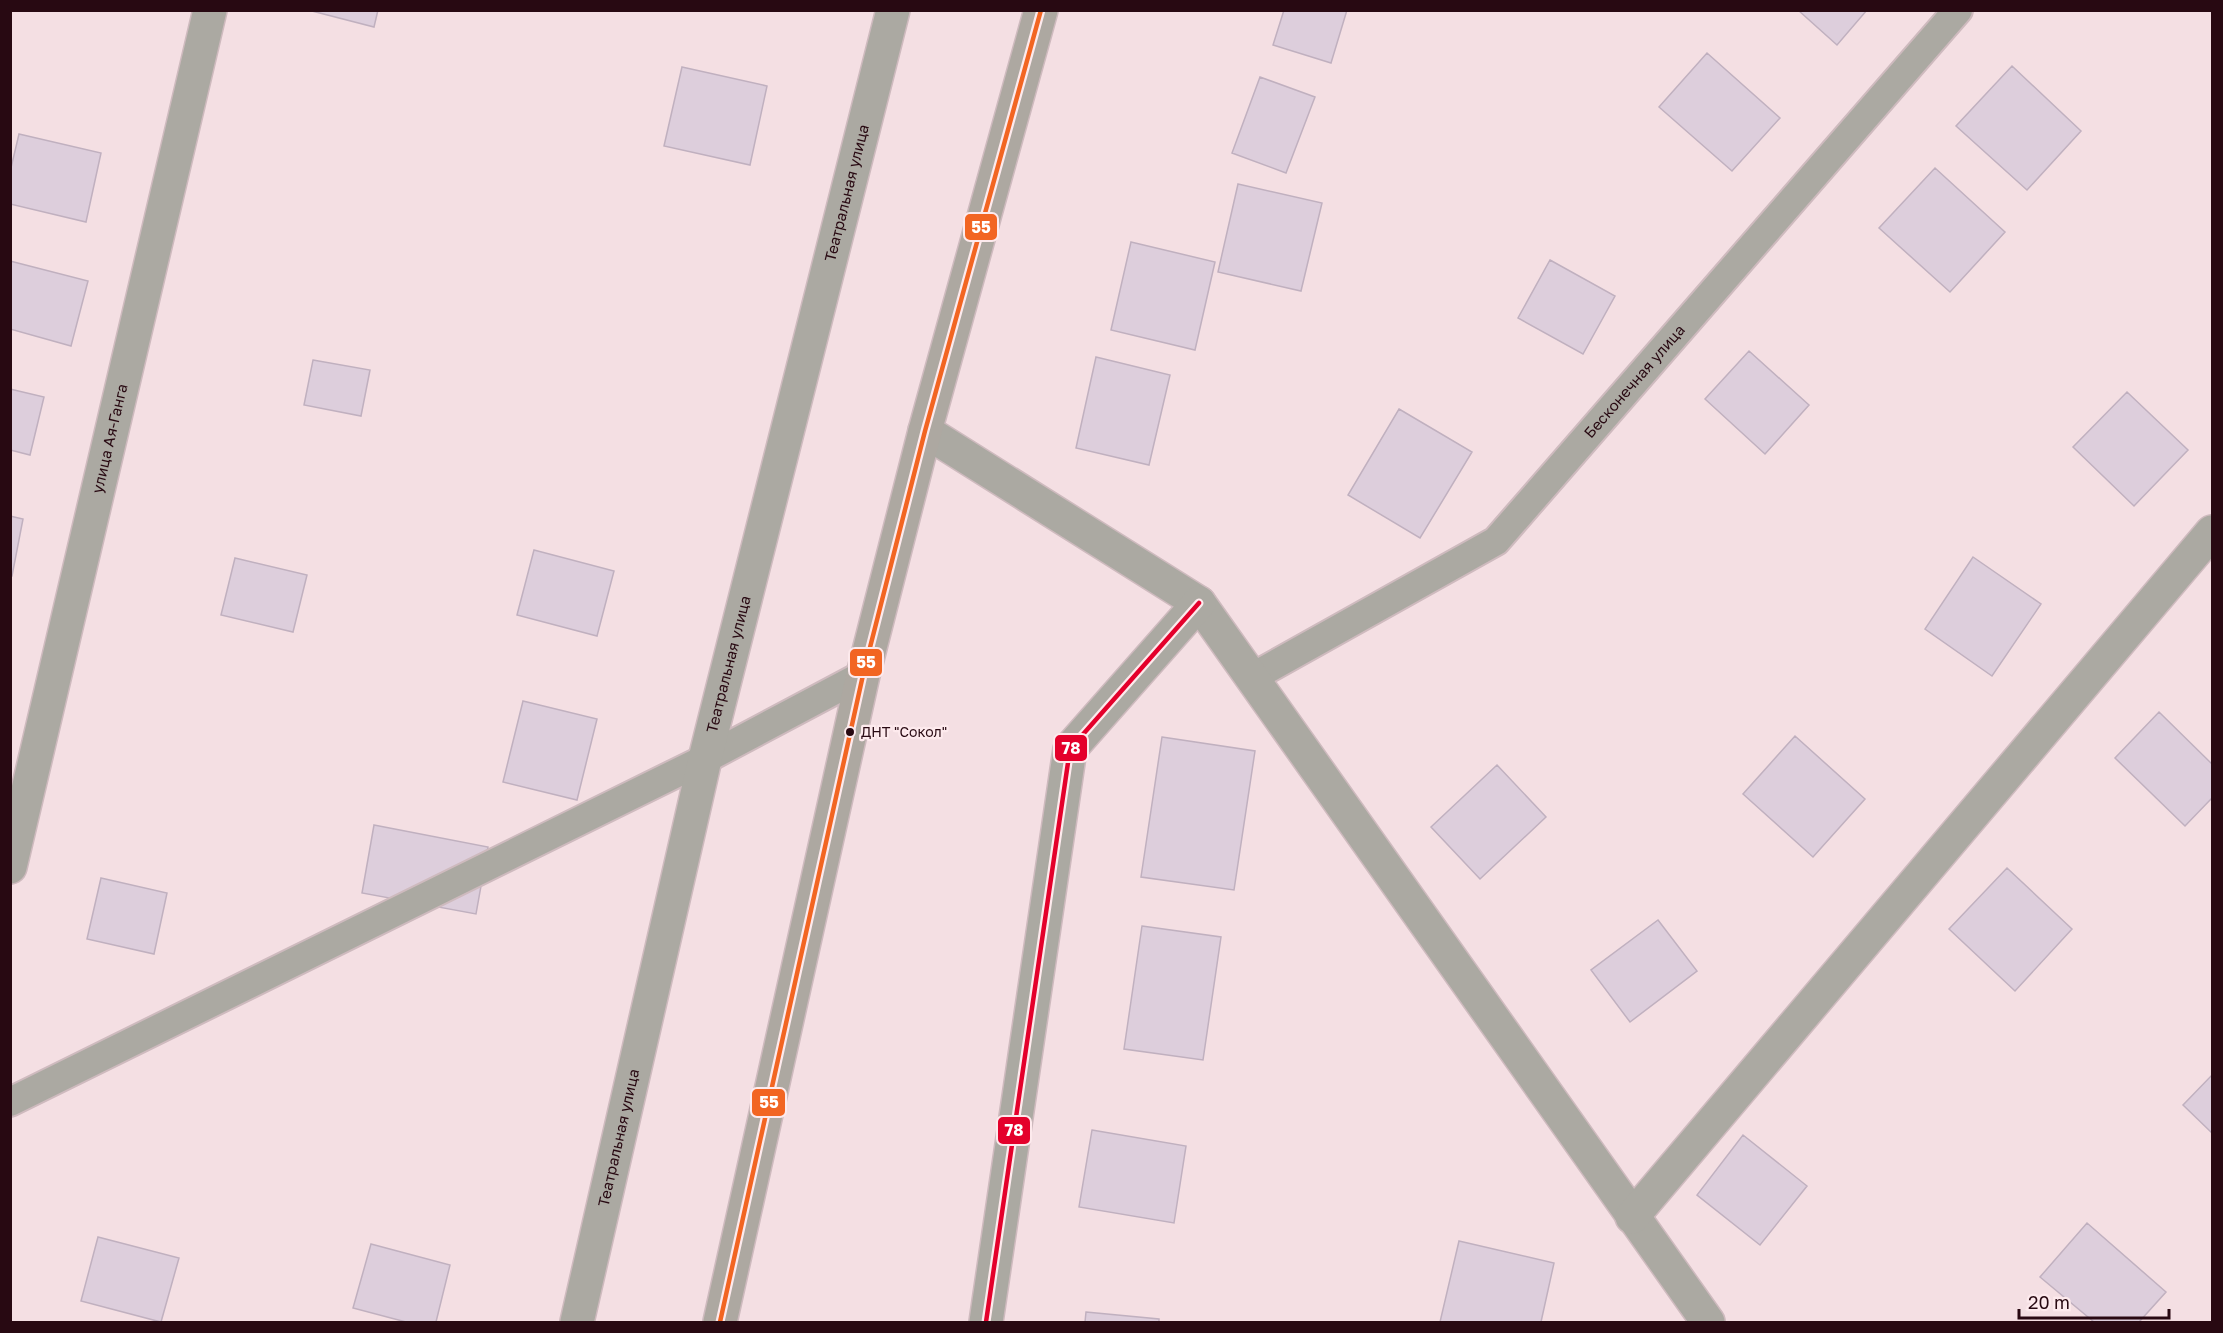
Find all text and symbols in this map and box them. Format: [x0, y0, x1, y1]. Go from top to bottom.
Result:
street label: Театральная улица [820, 122, 872, 263]
line badge: 55 [964, 213, 998, 241]
text: 55 [971, 217, 991, 237]
street label: Бесконечная улица [1580, 321, 1688, 441]
street label: улица Ая-Ганга [88, 382, 131, 495]
street label: Театральная улица [702, 594, 754, 734]
line badge: 55 [849, 648, 883, 677]
text: 55 [856, 652, 876, 672]
place label: ДНТ "Сокол" [861, 723, 947, 740]
marker: ДНТ "Сокол" [844, 726, 856, 738]
line badge: 78 [1054, 734, 1088, 762]
text: 78 [1062, 738, 1080, 758]
street label: Театральная улица [594, 1067, 642, 1208]
line badge: 55 [751, 1088, 786, 1117]
text: 55 [759, 1092, 779, 1112]
line badge: 78 [997, 1116, 1031, 1145]
text: 78 [1005, 1120, 1023, 1140]
scale bar [2019, 1282, 2169, 1320]
text: 20 m [2028, 1291, 2070, 1313]

